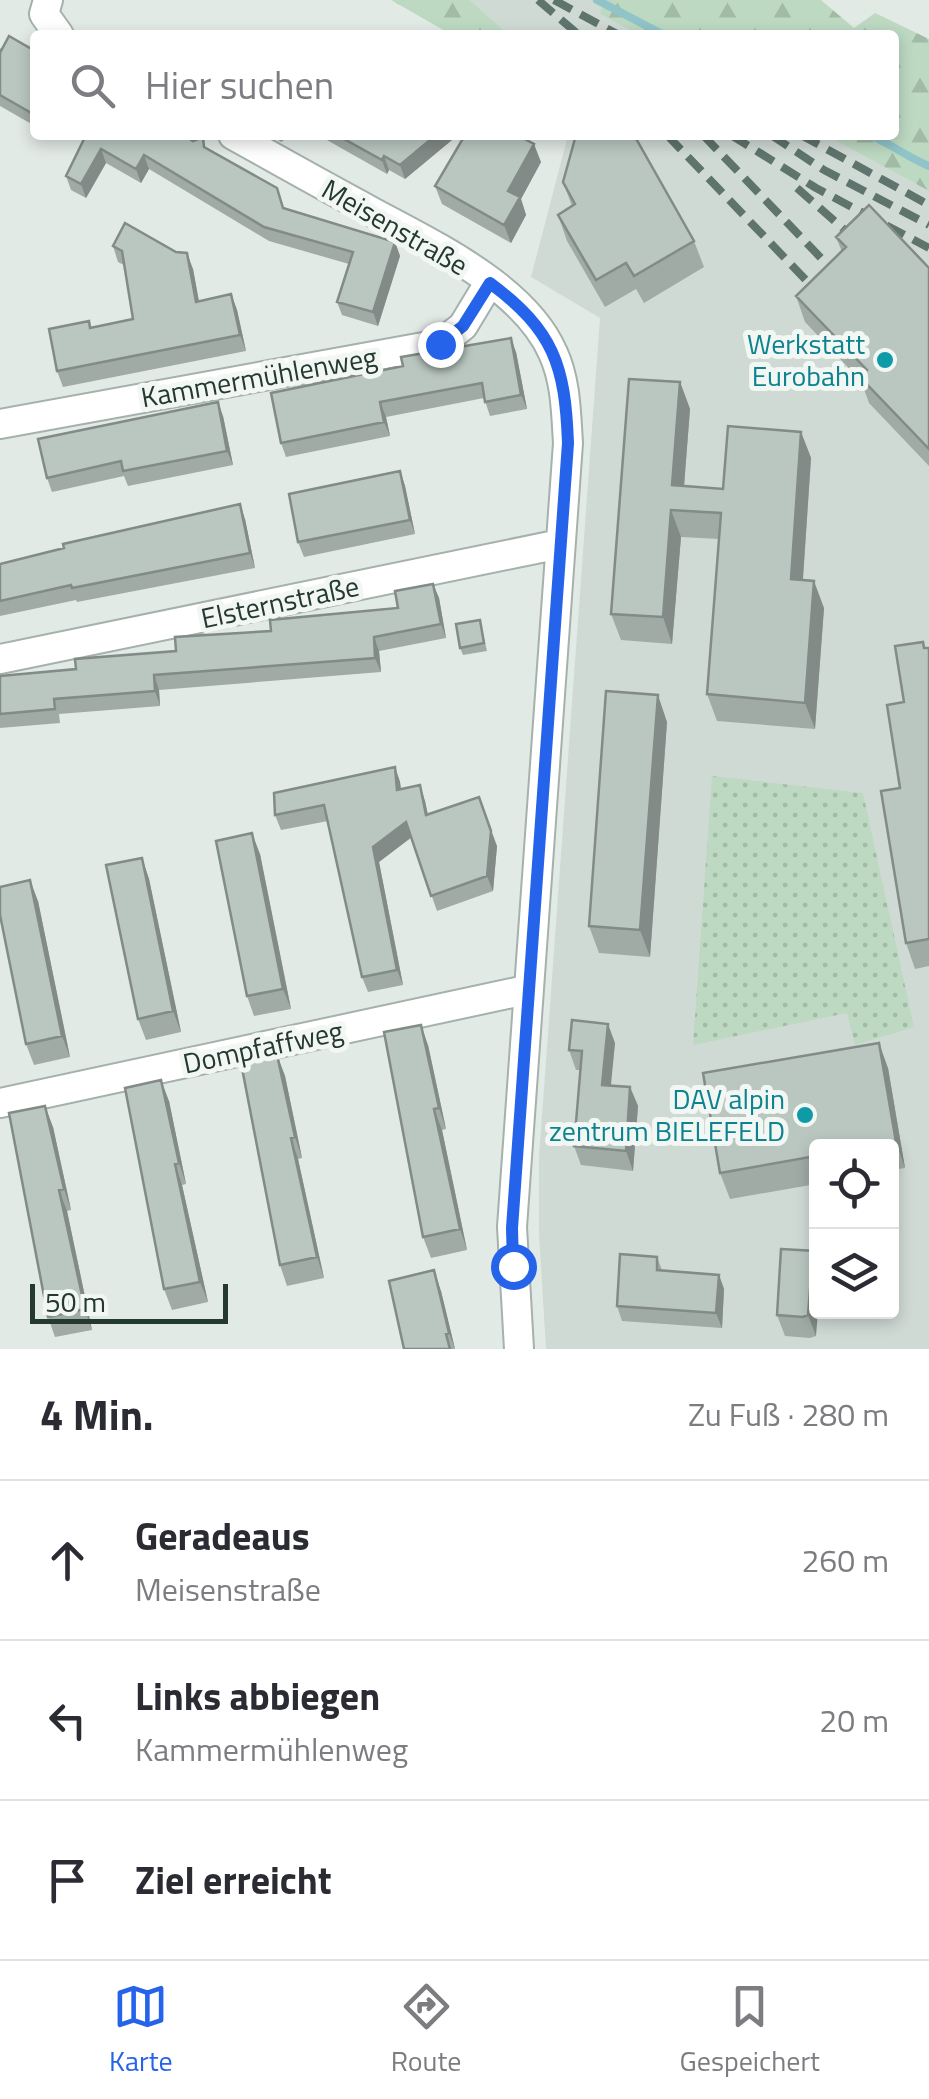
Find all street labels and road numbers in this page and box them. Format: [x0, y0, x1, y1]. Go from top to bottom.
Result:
street label: Meisenstraße [314, 167, 476, 286]
street label: Kammermühlenweg [137, 335, 380, 418]
street label: Elsternstraße [197, 564, 363, 639]
street label: Dompfaffweg [179, 1009, 347, 1084]

